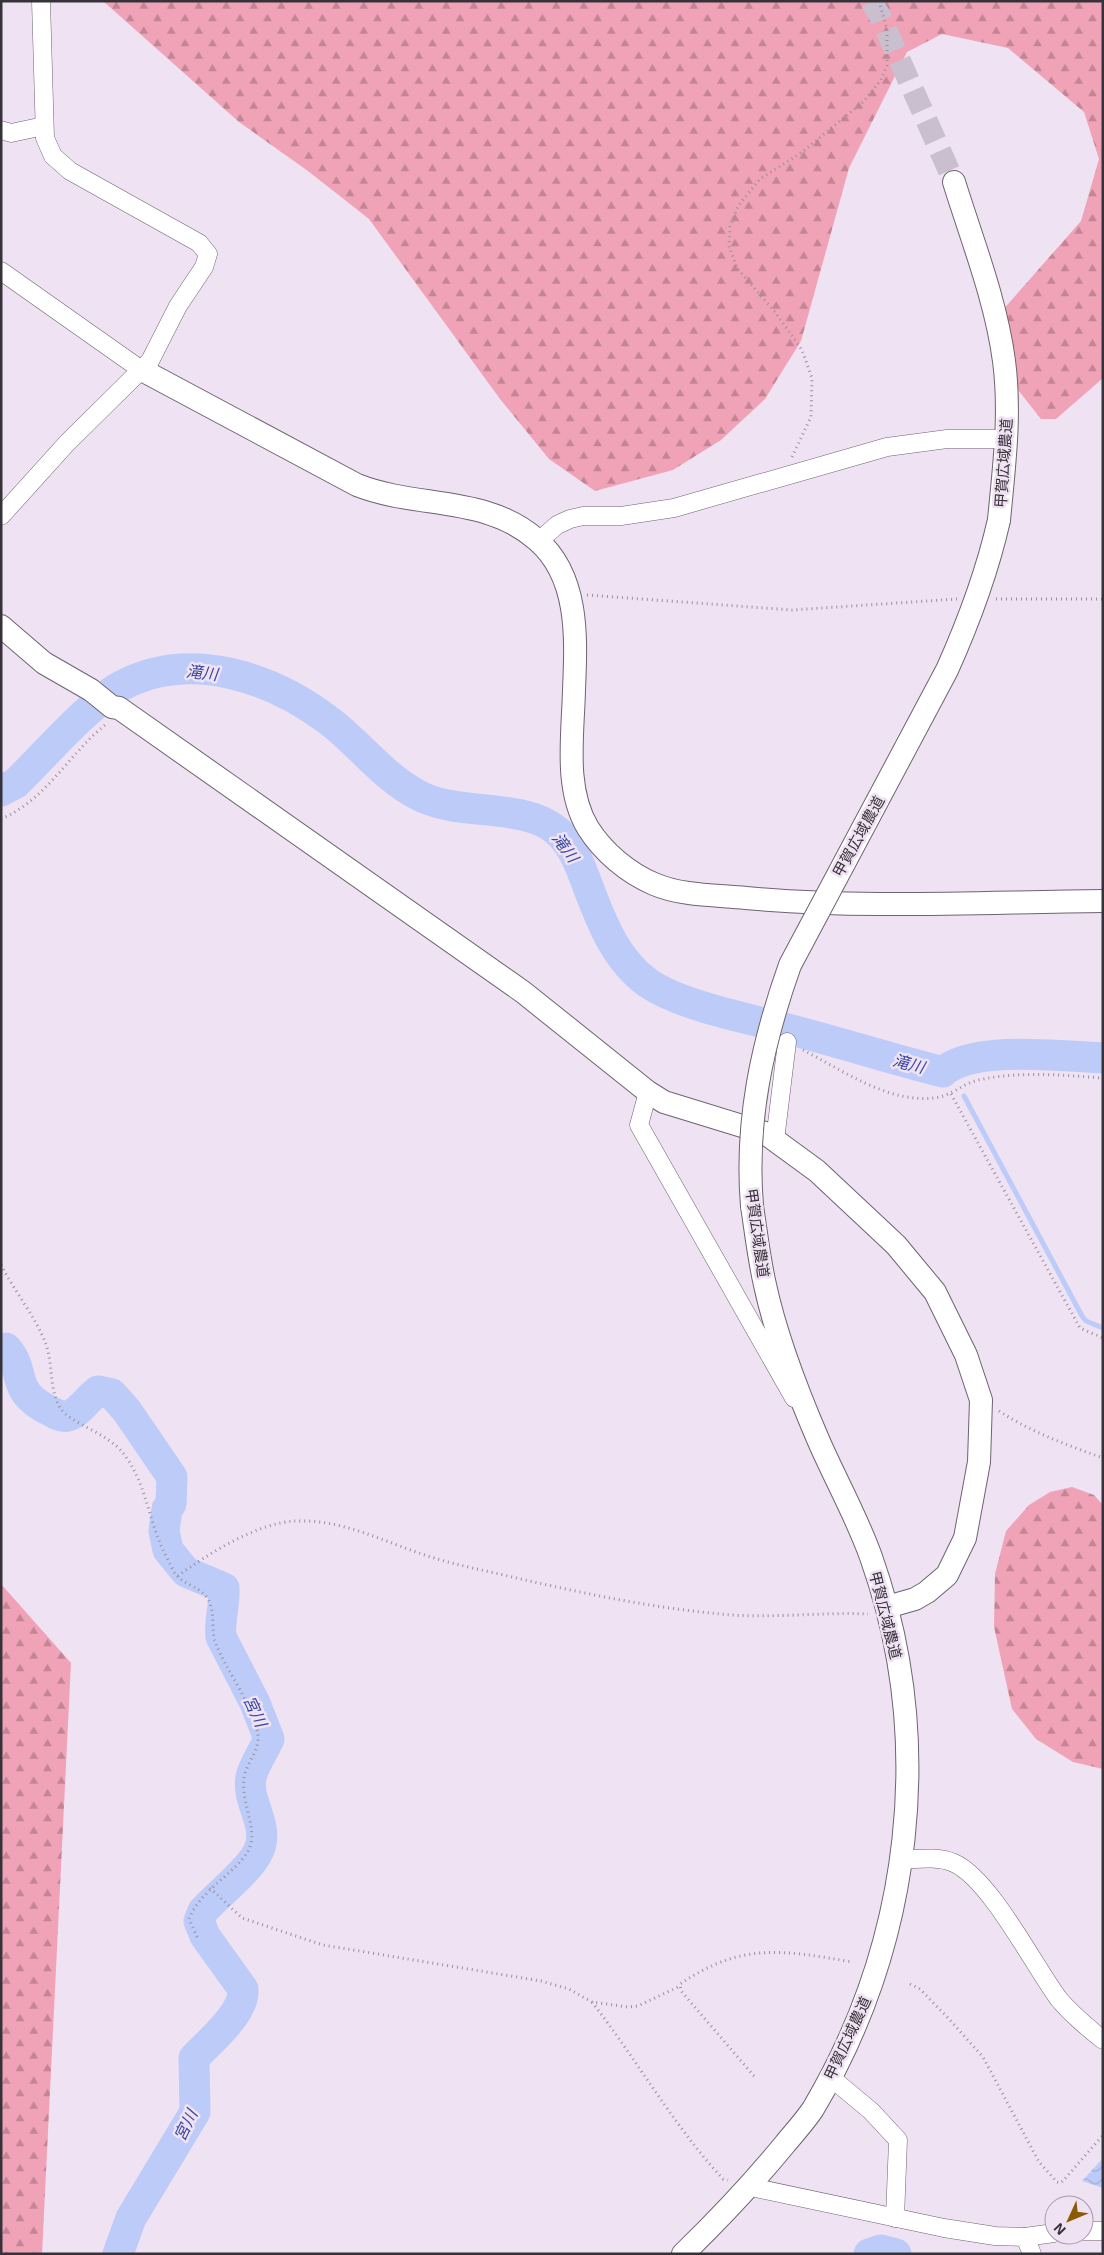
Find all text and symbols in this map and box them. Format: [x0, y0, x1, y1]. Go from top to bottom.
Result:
street label: 甲賀広域農道 [991, 417, 1015, 509]
water label: 滝川 [185, 661, 221, 683]
street label: 甲賀広域農道 [828, 792, 888, 880]
water label: 滝川 [549, 828, 584, 867]
water label: 滝川 [891, 1050, 929, 1077]
street label: 甲賀広域農道 [743, 1187, 773, 1279]
street label: 甲賀広域農道 [866, 1569, 906, 1661]
water label: 宮川 [241, 1692, 272, 1731]
street label: 甲賀広域農道 [820, 1993, 874, 2083]
water label: 宮川 [169, 2105, 201, 2144]
north arrow [1044, 2195, 1094, 2245]
text: N [1050, 2220, 1069, 2239]

